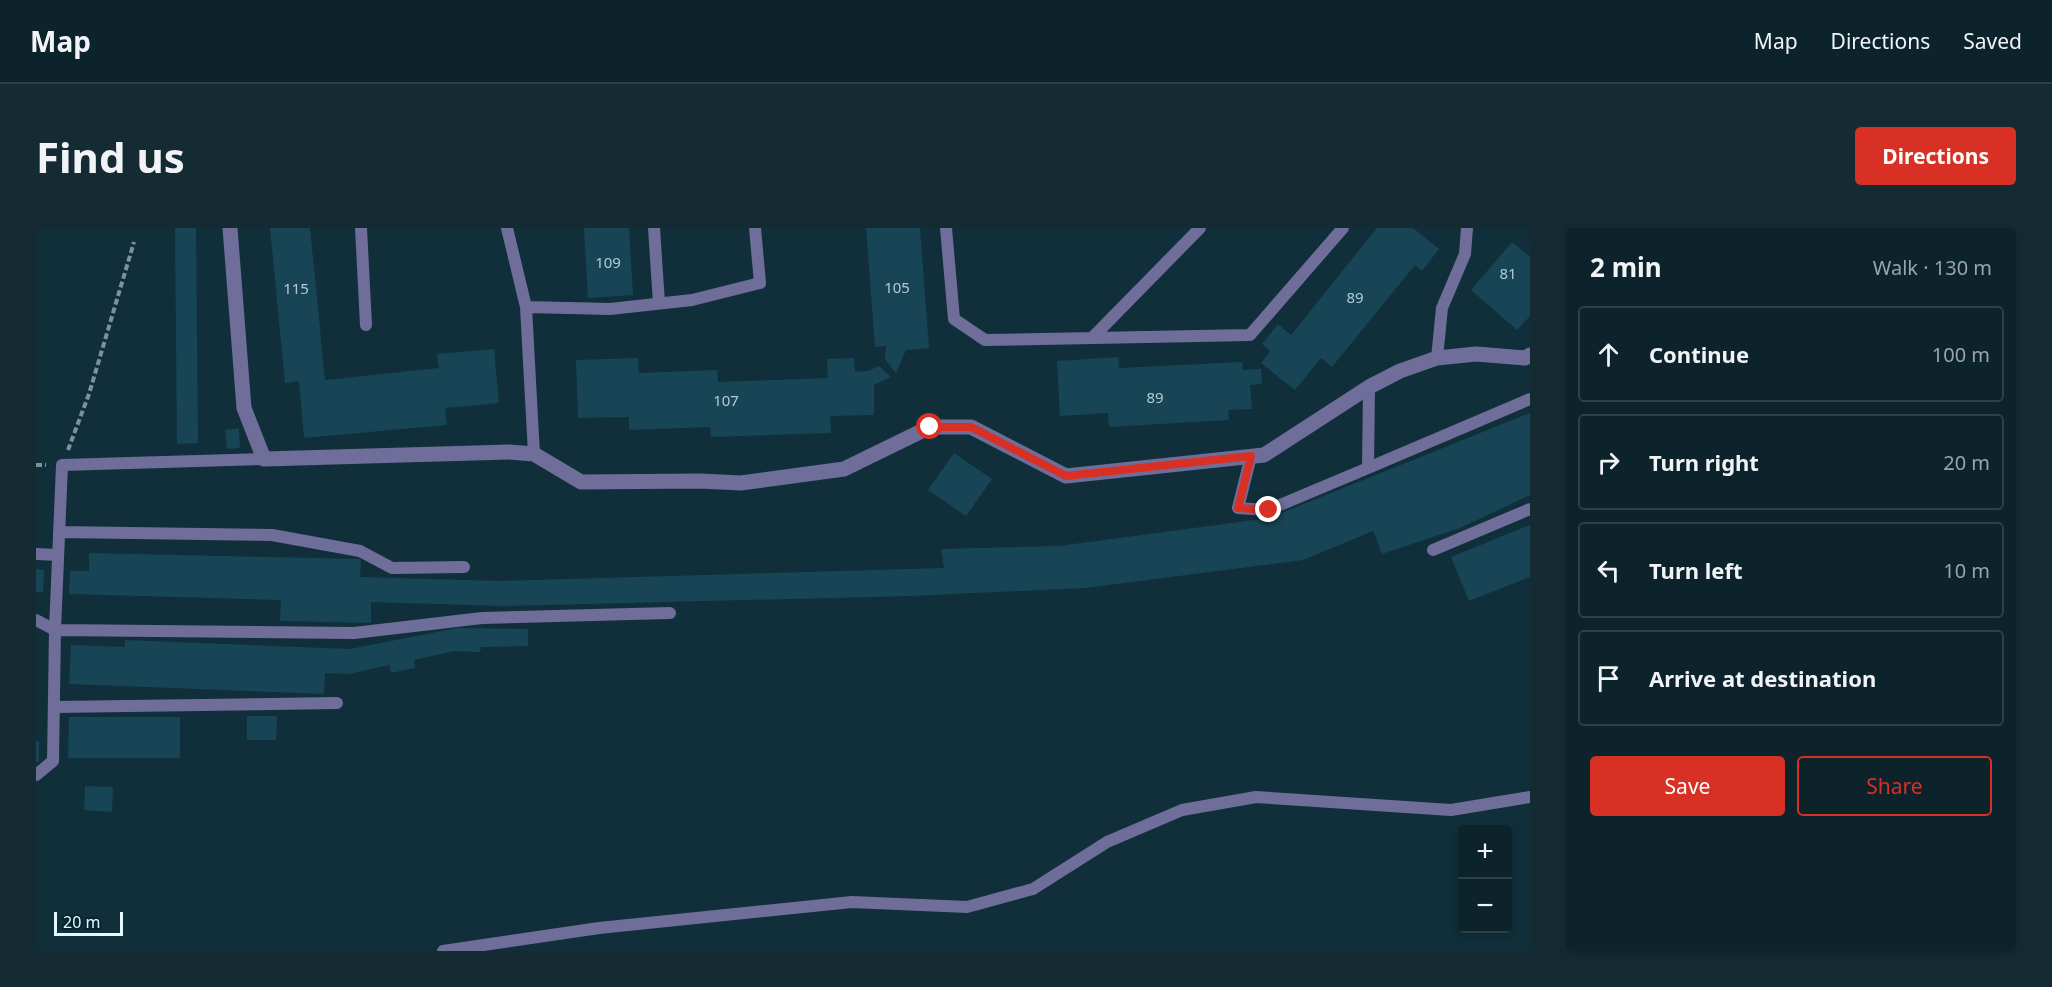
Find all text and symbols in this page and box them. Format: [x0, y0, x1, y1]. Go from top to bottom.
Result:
text: Map [30, 22, 91, 60]
text: Map [1754, 27, 1798, 55]
text: Directions [1831, 27, 1930, 55]
text: Saved [1963, 27, 2022, 55]
button: Directions [1855, 127, 2016, 185]
text: Find us [36, 128, 185, 185]
text: 2 min [1590, 249, 1662, 285]
house number: 109 [595, 252, 621, 272]
text: Walk · 130 m [1873, 254, 1992, 281]
house number: 81 [1499, 263, 1517, 283]
house number: 105 [884, 277, 910, 297]
house number: 115 [283, 278, 309, 298]
house number: 89 [1346, 287, 1364, 307]
icon: ahead [1592, 338, 1625, 371]
text: Continue [1649, 339, 1749, 369]
text: 100 m [1932, 341, 1990, 368]
house number: 89 [1146, 387, 1164, 407]
house number: 107 [713, 390, 739, 410]
route start [916, 413, 942, 439]
icon: right [1592, 446, 1625, 479]
text: Turn right [1649, 447, 1759, 477]
text: 20 m [1943, 449, 1990, 476]
route end [1255, 496, 1281, 522]
icon: left [1592, 554, 1625, 587]
text: Turn left [1649, 555, 1743, 585]
text: 10 m [1943, 557, 1990, 584]
icon: arrive [1592, 662, 1625, 695]
text: Arrive at destination [1649, 663, 1876, 693]
button: Save [1590, 756, 1785, 816]
button: Share [1797, 756, 1992, 816]
map controls [1458, 825, 1512, 933]
button: + [1458, 825, 1512, 879]
button: − [1458, 879, 1512, 933]
scale bar [54, 909, 123, 936]
text: 20 m [63, 911, 100, 933]

